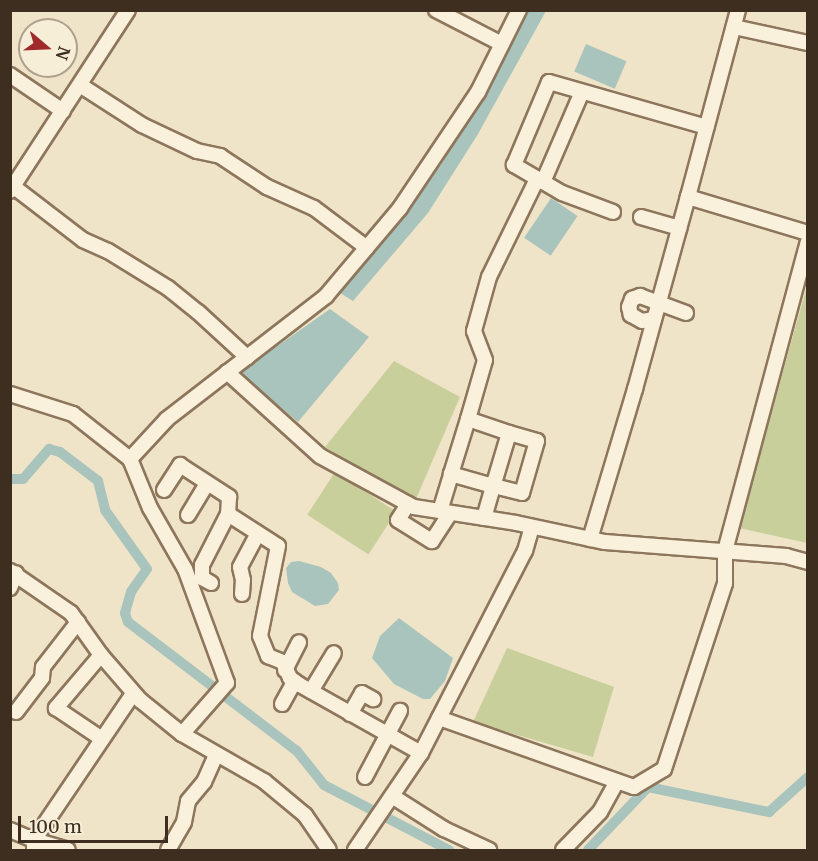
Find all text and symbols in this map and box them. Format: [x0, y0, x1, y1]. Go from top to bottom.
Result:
north arrow [18, 18, 78, 78]
text: N [52, 44, 75, 62]
scale bar [21, 804, 171, 842]
text: 100 m [29, 815, 82, 838]

